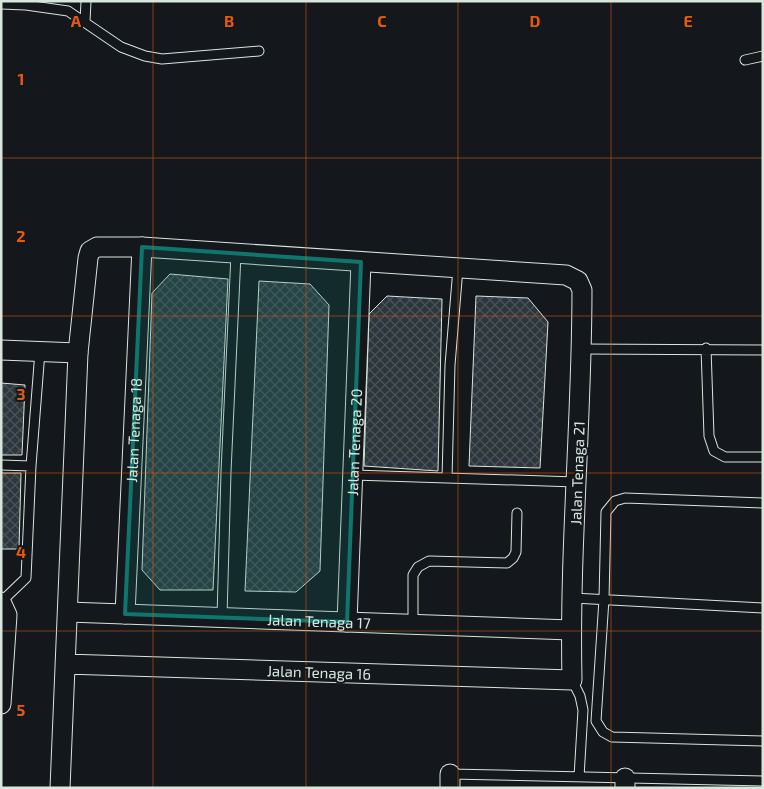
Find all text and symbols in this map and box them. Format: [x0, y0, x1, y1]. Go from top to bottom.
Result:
text: A [71, 11, 82, 30]
text: B [224, 11, 234, 30]
text: C [377, 11, 387, 30]
text: D [530, 11, 541, 30]
text: E [683, 11, 693, 30]
text: 1 [18, 69, 24, 88]
text: 2 [16, 226, 26, 245]
street label: Jalan Tenaga 18 [122, 377, 145, 483]
text: 3 [16, 384, 26, 403]
street label: Jalan Tenaga 20 [343, 388, 365, 496]
street label: Jalan Tenaga 21 [566, 421, 588, 525]
text: 4 [16, 542, 26, 561]
street label: Jalan Tenaga 17 [267, 610, 371, 632]
street label: Jalan Tenaga 16 [267, 661, 371, 683]
text: 5 [17, 700, 26, 719]

